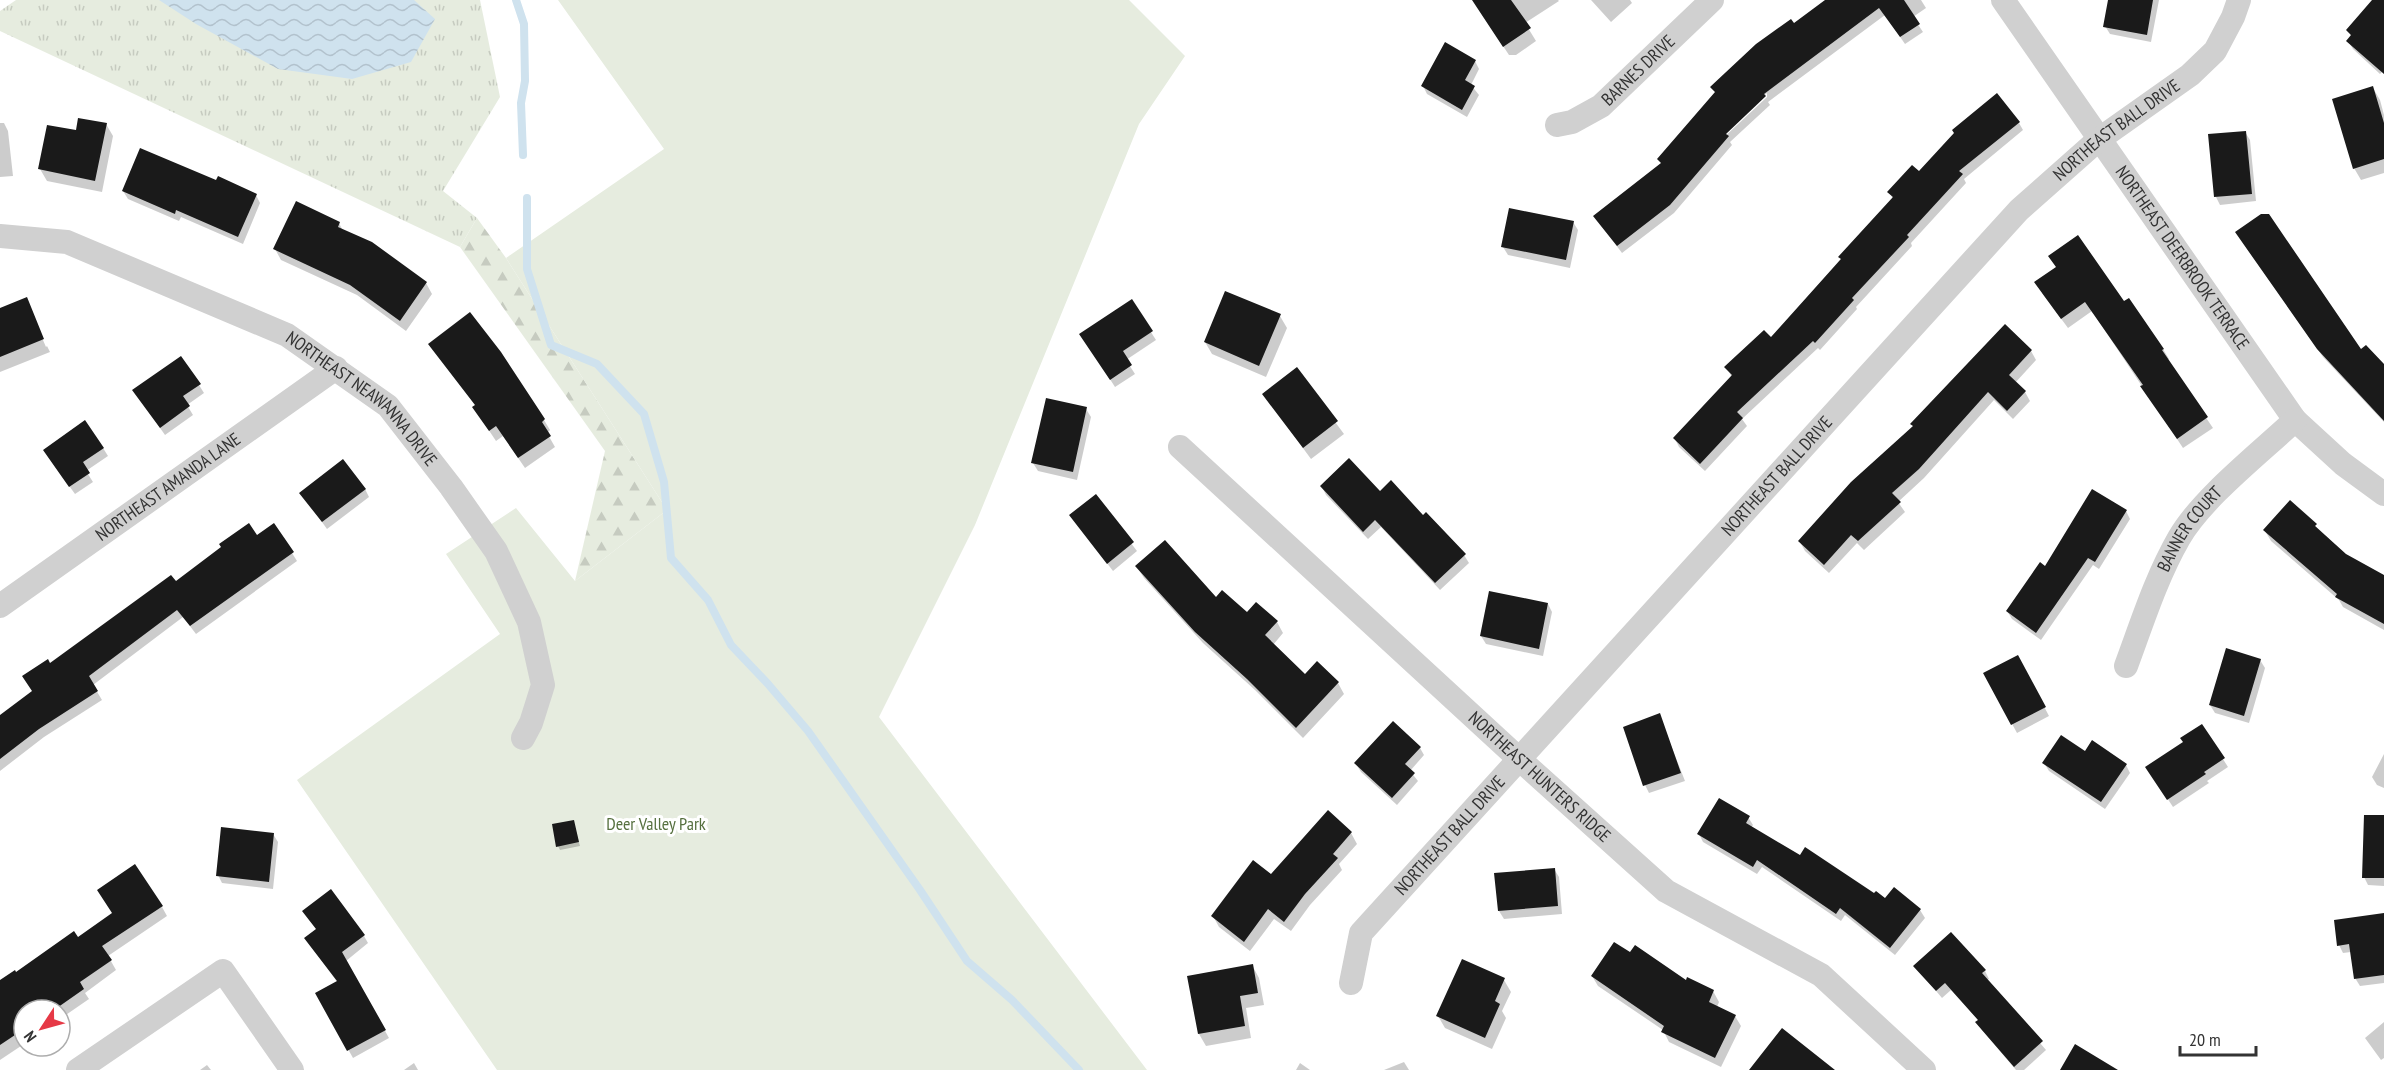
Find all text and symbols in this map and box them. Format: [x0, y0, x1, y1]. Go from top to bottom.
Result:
street label: BARNES DRIVE [1596, 30, 1680, 110]
street label: NORTHEAST BALL DRIVE [2048, 74, 2184, 185]
street label: NORTHEAST DEERBROOK TERRACE [2111, 161, 2255, 354]
street label: NORTHEAST NEAWANNA DRIVE [282, 326, 442, 471]
street label: NORTHEAST BALL DRIVE [1716, 411, 1837, 540]
street label: NORTHEAST AMANDA LANE [91, 427, 245, 546]
street label: BANNER COURT [2152, 481, 2227, 575]
street label: NORTHEAST HUNTERS RIDGE [1464, 706, 1616, 847]
street label: NORTHEAST BALL DRIVE [1389, 770, 1510, 900]
park label: Deer Valley Park [606, 812, 706, 835]
north arrow [12, 998, 72, 1058]
scale bar [2180, 1019, 2256, 1057]
text: N [19, 1027, 40, 1046]
text: 20 m [2189, 1028, 2221, 1051]

